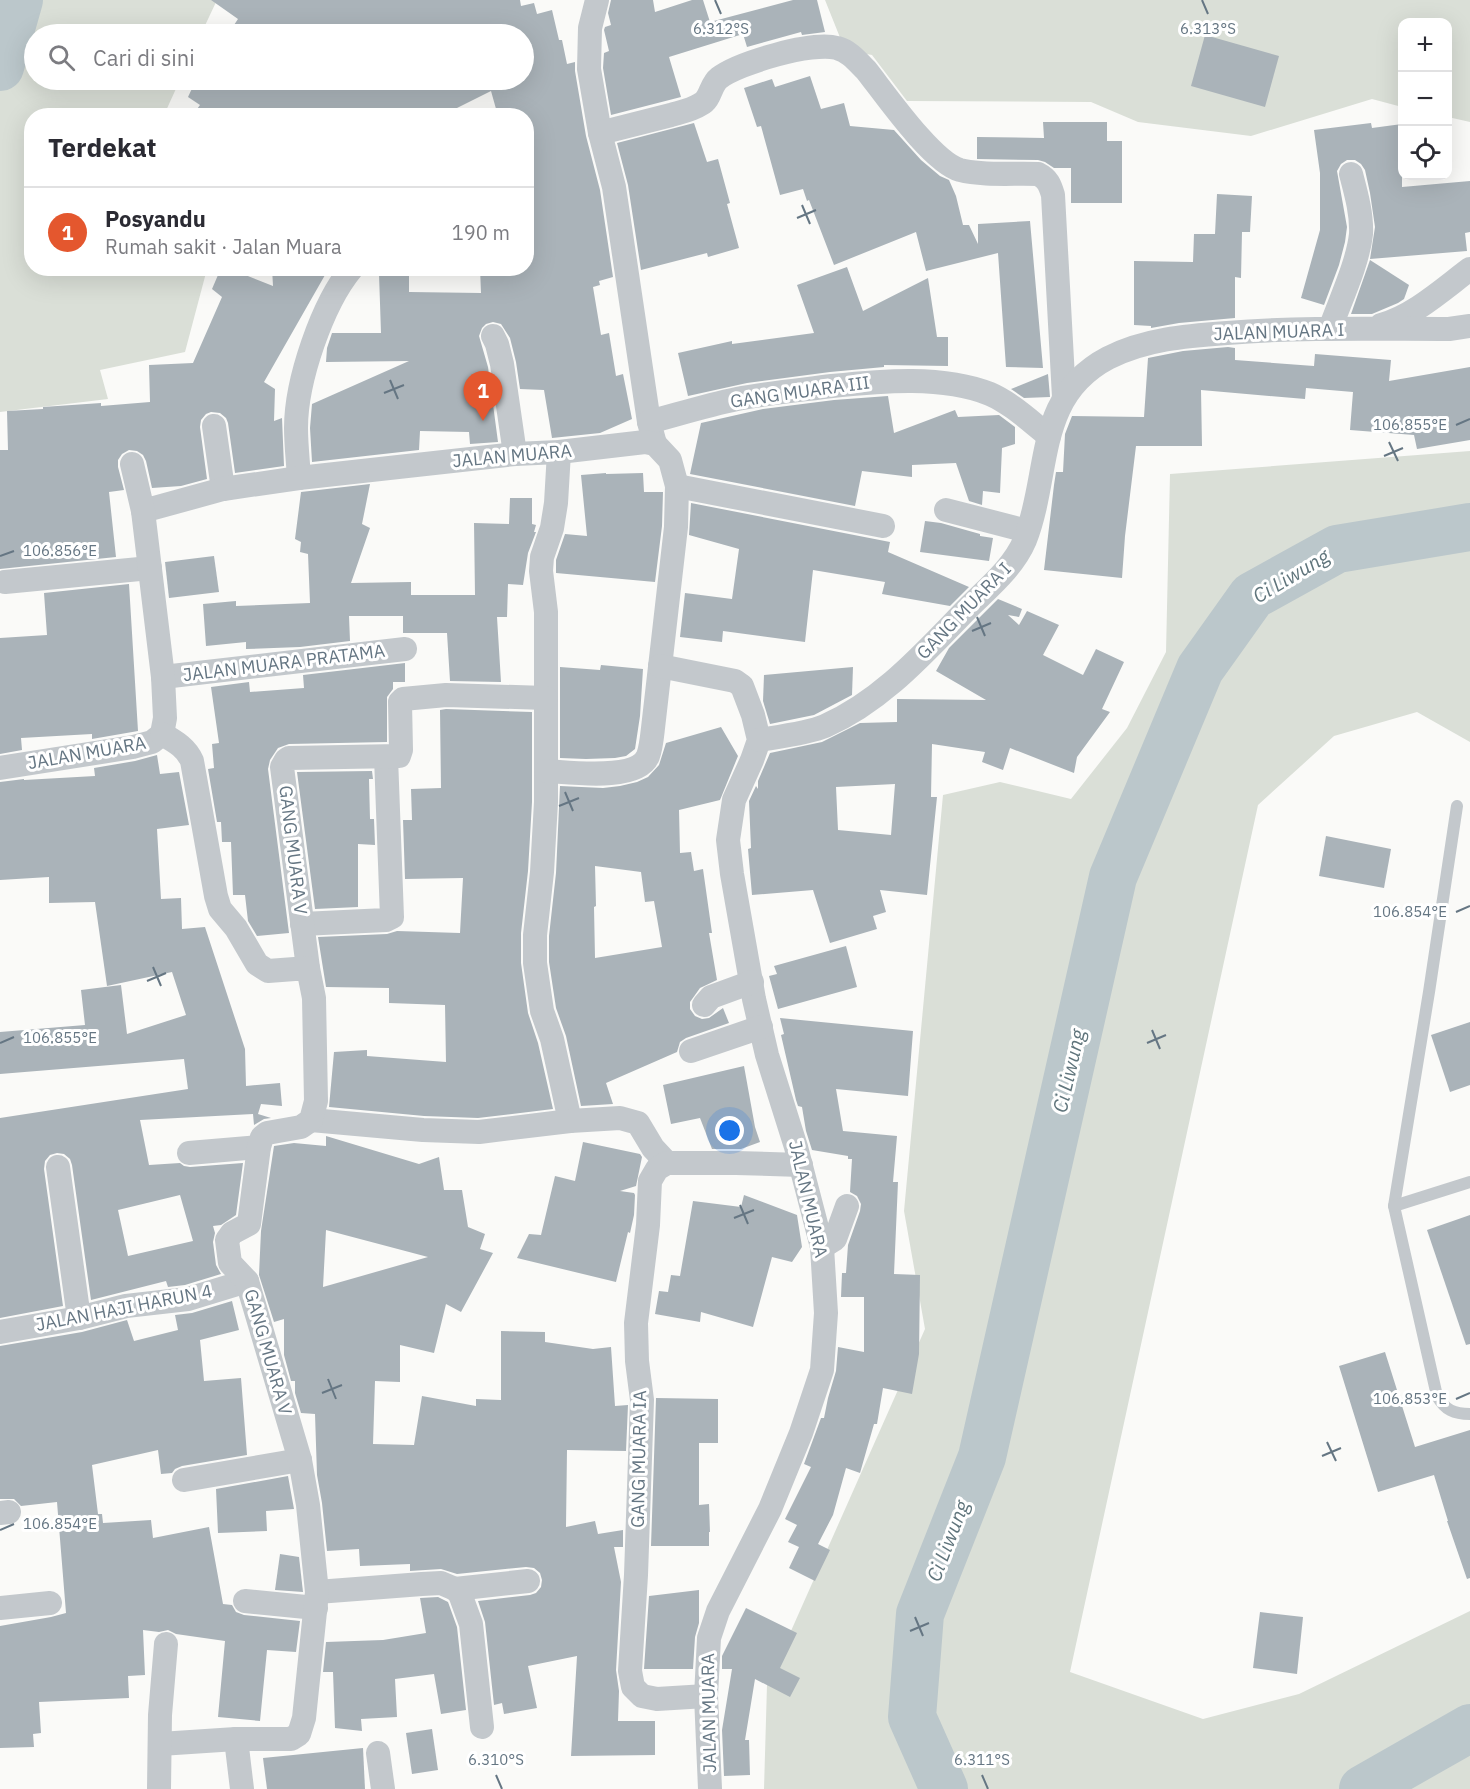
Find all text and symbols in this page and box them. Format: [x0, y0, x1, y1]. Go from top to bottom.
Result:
map controls [1398, 18, 1452, 180]
button: + [1398, 18, 1452, 72]
text: 6.312°S [693, 19, 749, 38]
text: 6.313°S [1180, 19, 1236, 38]
search box [24, 24, 534, 90]
icon: search [45, 41, 78, 74]
text: Cari di sini [93, 43, 195, 72]
button: − [1398, 72, 1452, 126]
button: locate [1398, 126, 1452, 180]
text: Terdekat [48, 130, 157, 164]
text: Posyandu [105, 204, 206, 233]
text: 1 [62, 219, 74, 246]
text: 190 m [452, 219, 510, 246]
text: Rumah sakit · Jalan Muara [105, 233, 342, 260]
street label: JALAN MUARA I [1213, 318, 1345, 345]
street label: GANG MUARA III [729, 370, 871, 413]
pin: 1 [464, 372, 502, 421]
text: 106.855°E [1373, 415, 1447, 434]
street label: JALAN MUARA [451, 439, 573, 472]
text: 106.856°E [23, 541, 97, 560]
water label: Ci Liwung [1248, 542, 1335, 609]
street label: GANG MUARA I [912, 557, 1016, 664]
street label: JALAN MUARA PRATAMA [182, 639, 387, 686]
street label: JALAN MUARA [26, 731, 148, 774]
street label: GANG MUARA V [274, 784, 313, 916]
text: 106.854°E [1373, 902, 1447, 921]
water label: Ci Liwung [1046, 1026, 1091, 1115]
text: 106.855°E [23, 1028, 97, 1047]
your location [715, 1116, 744, 1145]
street label: JALAN MUARA [784, 1138, 833, 1260]
street label: JALAN HAJI HARUN 4 [34, 1279, 214, 1336]
street label: GANG MUARA V [240, 1286, 297, 1418]
street label: GANG MUARA IA [626, 1389, 651, 1528]
text: 106.853°E [1373, 1389, 1447, 1408]
water label: Ci Liwung [920, 1496, 976, 1585]
text: 106.854°E [23, 1514, 97, 1533]
street label: JALAN MUARA [696, 1653, 721, 1773]
text: 6.310°S [468, 1750, 524, 1769]
text: 6.311°S [954, 1750, 1010, 1769]

